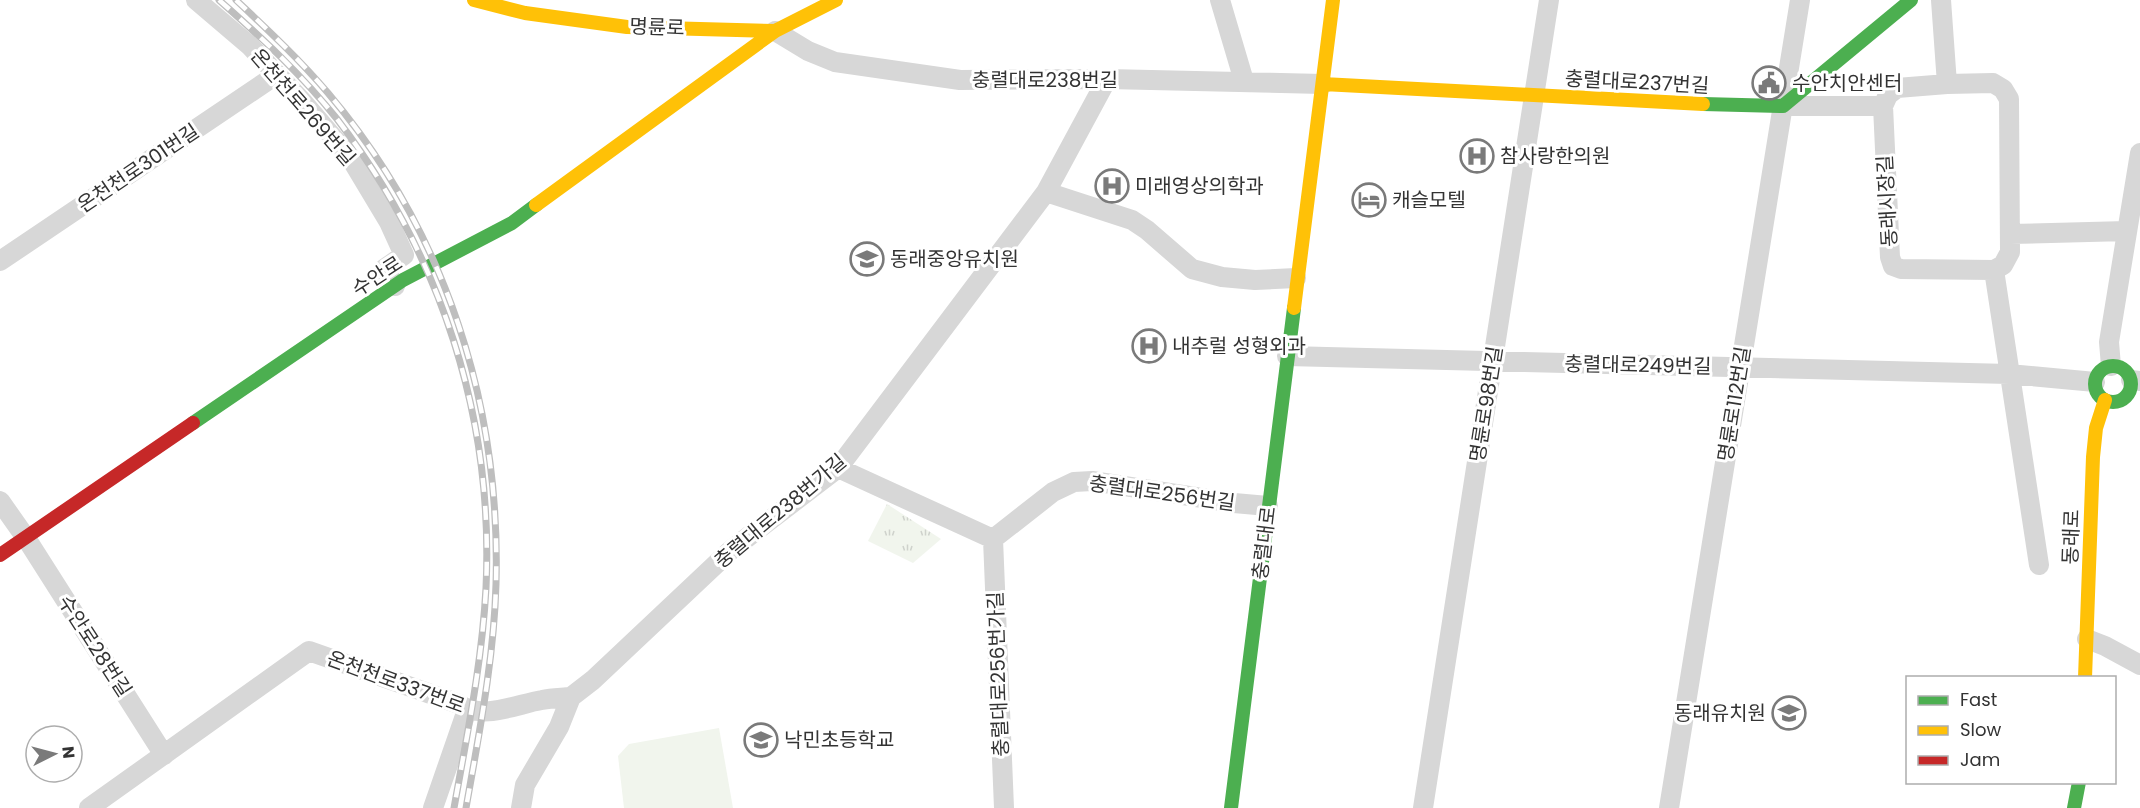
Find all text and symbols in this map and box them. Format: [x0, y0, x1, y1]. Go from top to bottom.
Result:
street label: 명륜로 [629, 12, 685, 42]
street label: 온천천로269번길 [244, 42, 362, 172]
street label: 충렬대로237번길 [1564, 64, 1710, 100]
public building icon: 수안치안센터 [1751, 65, 1787, 101]
street label: 충렬대로238번길 [972, 66, 1118, 94]
place label: 수안치안센터 [1792, 69, 1902, 97]
street label: 온천천로301번길 [72, 117, 204, 219]
hospital icon: 참사랑한의원 [1459, 138, 1495, 174]
place label: 참사랑한의원 [1500, 142, 1610, 170]
street label: 동래시장길 [1871, 154, 1903, 248]
hospital icon: 미래영상의학과 [1094, 168, 1130, 204]
place label: 미래영상의학과 [1135, 172, 1264, 200]
hotel icon: 캐슬모텔 [1351, 182, 1387, 218]
place label: 캐슬모텔 [1392, 186, 1466, 214]
school or university icon: 동래중앙유치원 [849, 241, 885, 277]
place label: 동래중앙유치원 [890, 245, 1019, 273]
street label: 수안로 [346, 249, 408, 303]
hospital icon: 내추럴 성형외과 [1131, 328, 1167, 364]
place label: 내추럴 성형외과 [1172, 332, 1306, 360]
street label: 명륜로98번길 [1463, 344, 1509, 464]
street label: 명륜로112번길 [1711, 344, 1757, 464]
street label: 충렬대로249번길 [1564, 350, 1712, 380]
street label: 충렬대로238번가길 [708, 447, 852, 575]
street label: 충렬대로256번길 [1087, 469, 1237, 517]
street label: 충렬대로 [1246, 505, 1282, 581]
street label: 동래로 [2056, 509, 2086, 565]
street label: 수안로28번길 [52, 590, 138, 702]
street label: 충렬대로256번가길 [981, 591, 1015, 757]
street label: 온천천로337번로 [323, 644, 469, 720]
legend [1906, 676, 2116, 784]
text: Fast [1960, 687, 1997, 712]
school or university icon: 동래유치원 [1771, 695, 1807, 731]
place label: 동래유치원 [1674, 699, 1766, 727]
text: Slow [1960, 717, 2002, 742]
school or university icon: 낙민초등학교 [743, 722, 779, 758]
north arrow [24, 724, 84, 784]
place label: 낙민초등학교 [784, 726, 894, 754]
text: N [56, 745, 80, 760]
text: Jam [1960, 747, 2000, 772]

